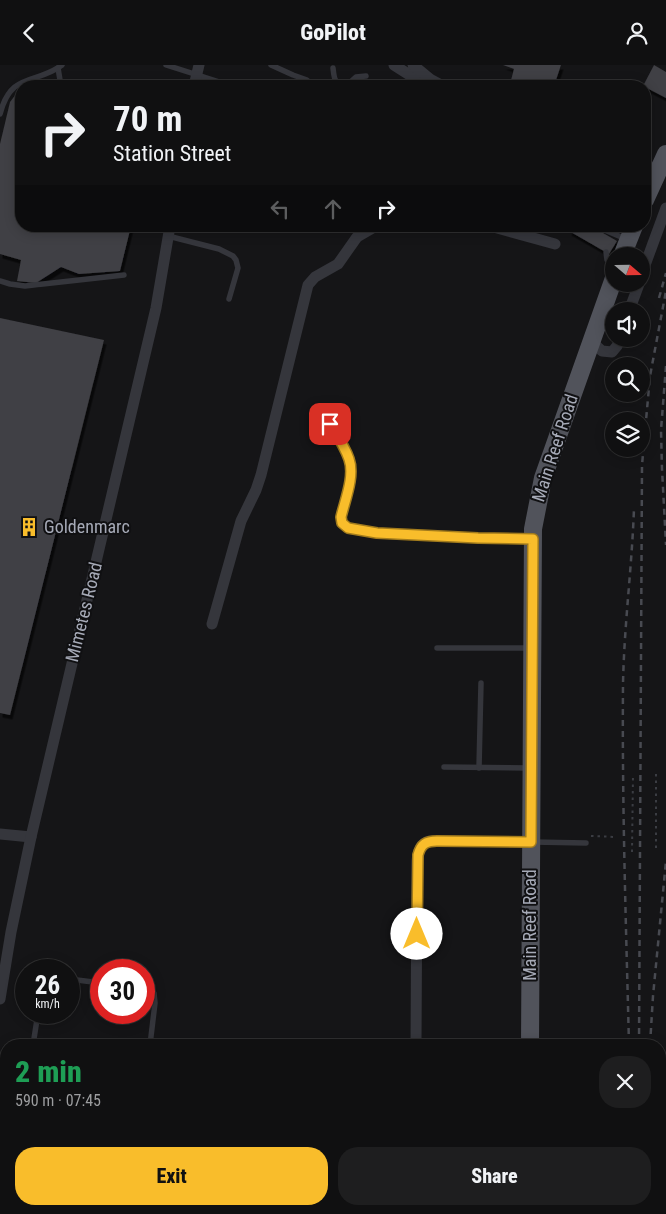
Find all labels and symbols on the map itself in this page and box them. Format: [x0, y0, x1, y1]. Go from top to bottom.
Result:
north arrow [605, 247, 650, 293]
street label: Main Reef Road [527, 392, 582, 504]
pin [309, 403, 351, 445]
building icon: Goldenmarc [18, 516, 40, 538]
place label: Goldenmarc [44, 516, 130, 537]
street label: Mimetes Road [61, 560, 106, 664]
street label: Main Reef Road [519, 869, 540, 981]
position arrow [390, 907, 442, 959]
speed limit sign: 30 [90, 959, 155, 1024]

